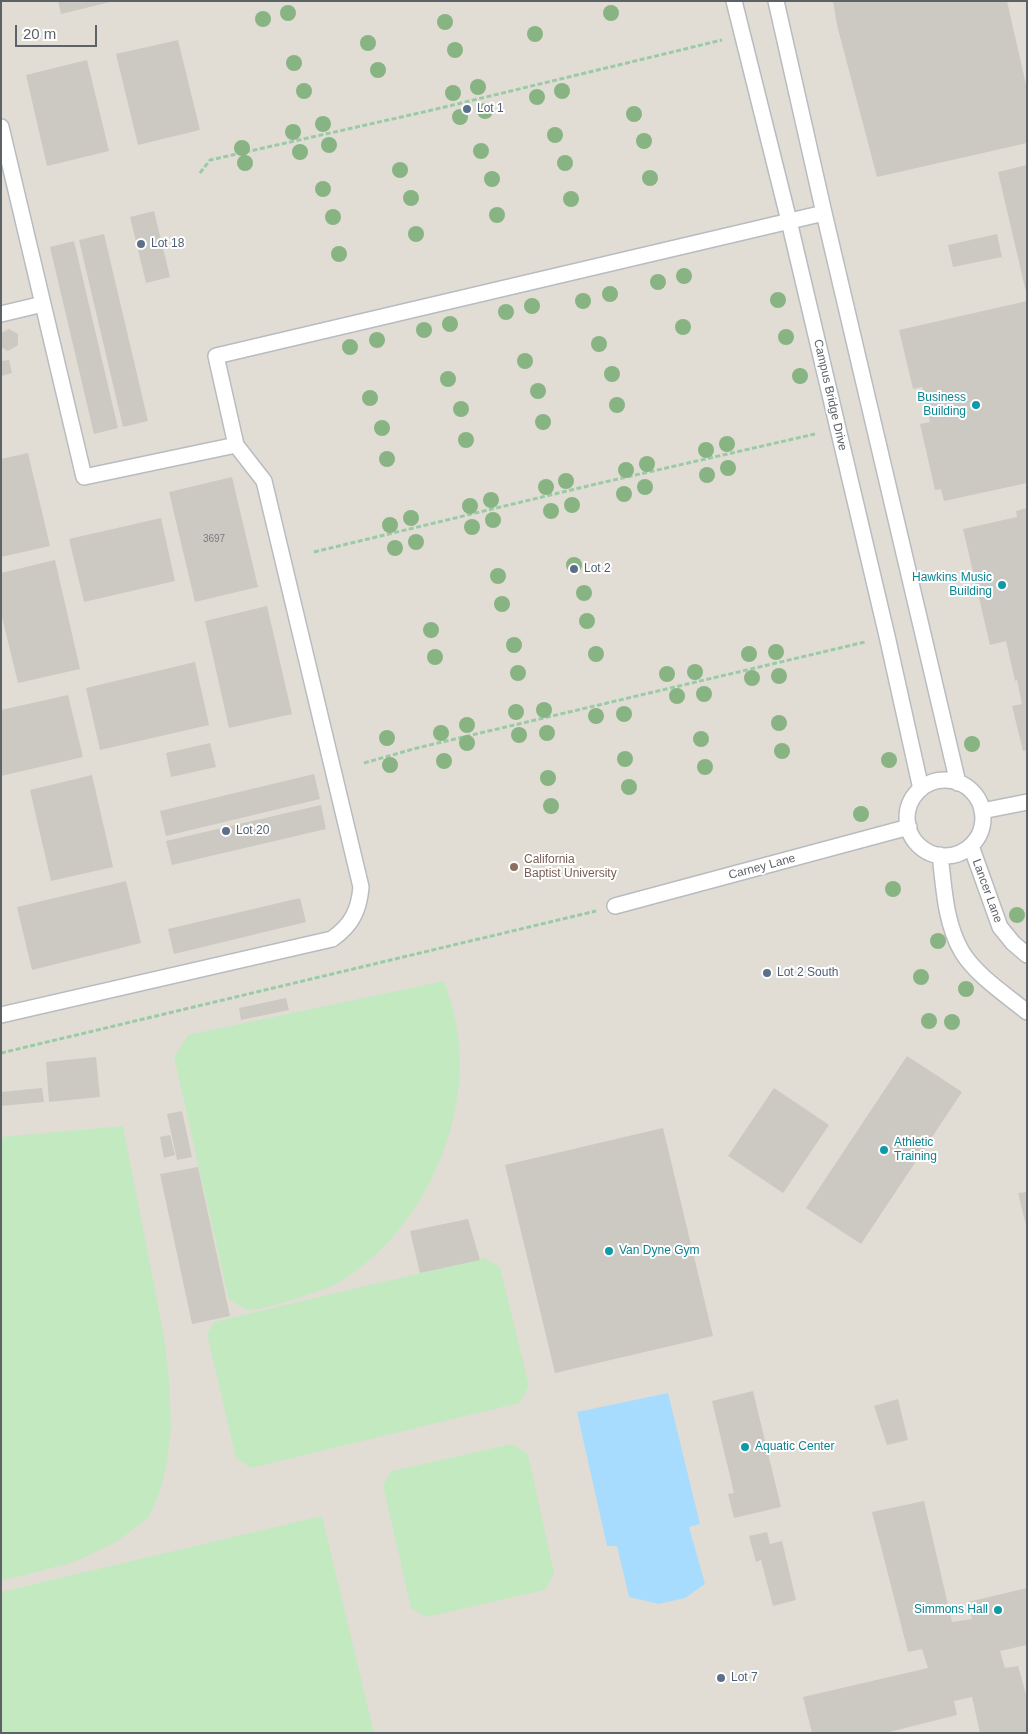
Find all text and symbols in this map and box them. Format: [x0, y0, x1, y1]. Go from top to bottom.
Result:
scale bar [18, 15, 100, 47]
text: 20 m [23, 25, 56, 42]
place label: Lot 1 [477, 102, 504, 116]
marker: Lot 1 [461, 103, 473, 115]
place label: Lot 18 [151, 237, 184, 251]
marker: Lot 18 [135, 238, 147, 250]
street label: Campus Bridge Drive [810, 338, 850, 452]
place label: Business Building [917, 391, 966, 419]
marker: Business Building [970, 399, 982, 411]
house number: 3697 [203, 533, 225, 545]
place label: Lot 2 [584, 562, 611, 576]
marker: Lot 2 [568, 563, 580, 575]
place label: Hawkins Music Building [912, 571, 992, 599]
marker: Hawkins Music Building [996, 579, 1008, 591]
place label: Lot 20 [236, 824, 269, 838]
marker: Lot 20 [220, 825, 232, 837]
street label: Carney Lane [727, 851, 797, 883]
place label: California Baptist University [524, 853, 617, 881]
street label: Lancer Lane [969, 857, 1005, 925]
marker: California Baptist University [508, 861, 520, 873]
place label: Lot 2 South [777, 966, 838, 980]
marker: Lot 2 South [761, 967, 773, 979]
place label: Athletic Training [894, 1136, 937, 1164]
marker: Athletic Training [878, 1144, 890, 1156]
place label: Van Dyne Gym [619, 1244, 699, 1258]
marker: Van Dyne Gym [603, 1245, 615, 1257]
place label: Aquatic Center [755, 1440, 834, 1454]
marker: Aquatic Center [739, 1441, 751, 1453]
place label: Simmons Hall [914, 1603, 988, 1617]
marker: Simmons Hall [992, 1604, 1004, 1616]
place label: Lot 7 [731, 1671, 758, 1685]
marker: Lot 7 [715, 1672, 727, 1684]

